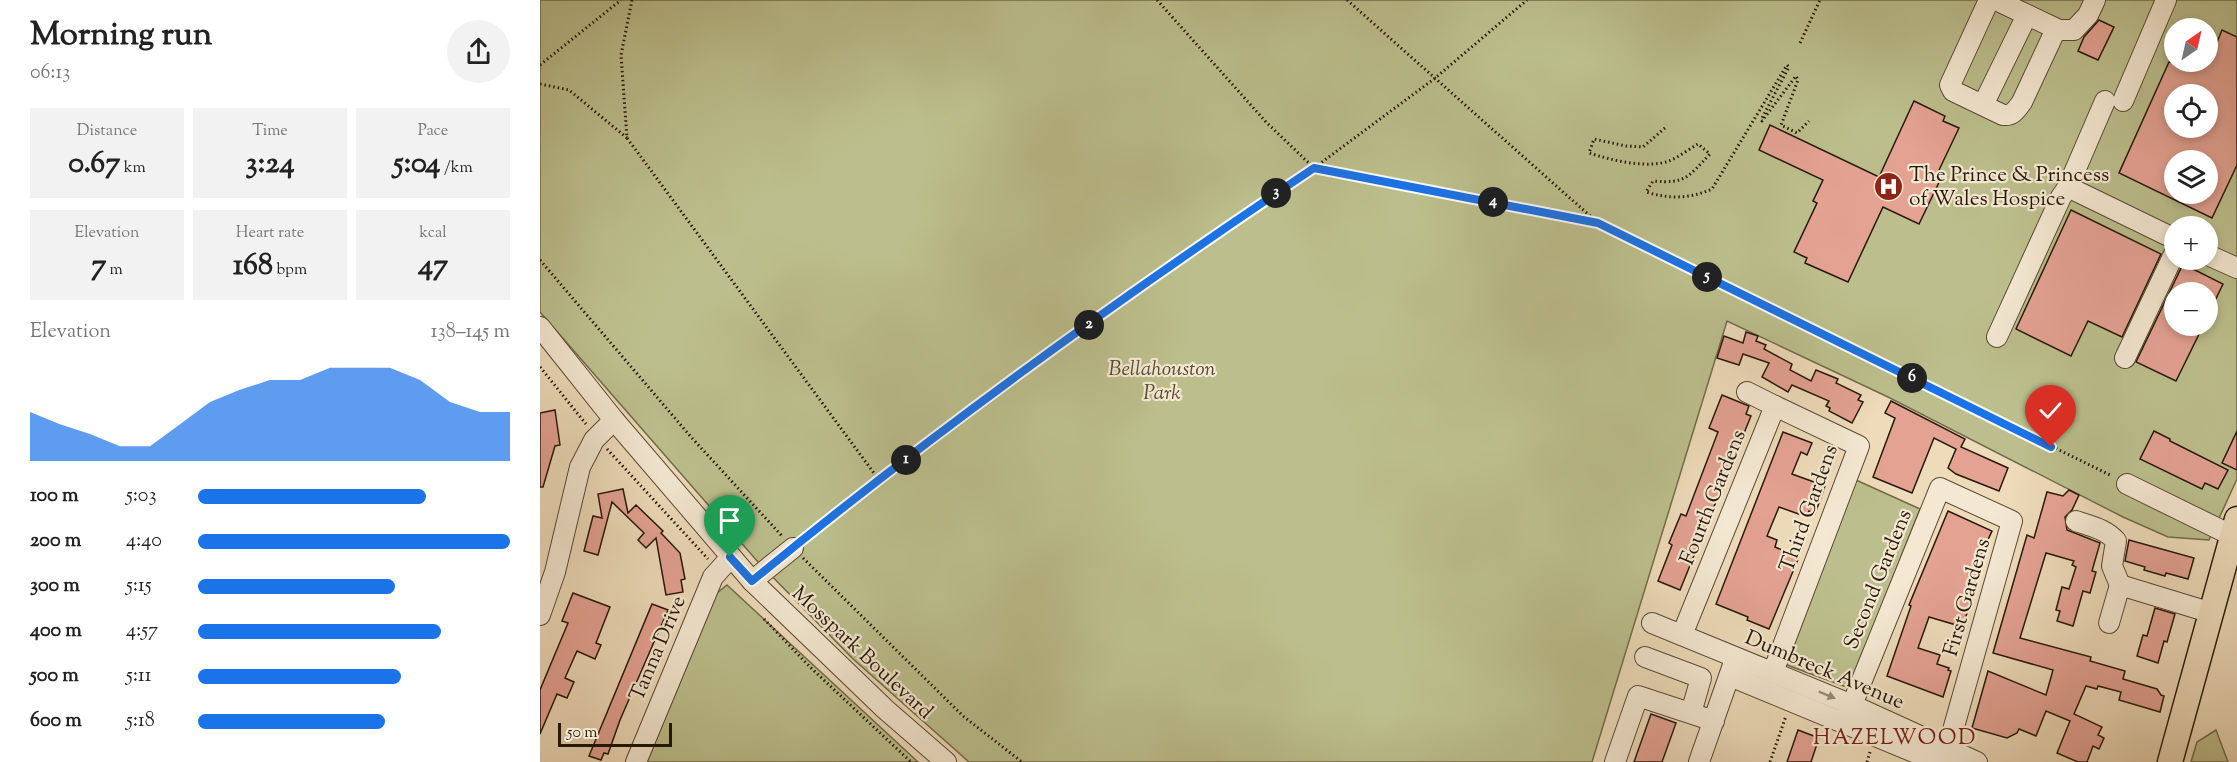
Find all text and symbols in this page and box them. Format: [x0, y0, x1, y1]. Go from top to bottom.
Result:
text: Morning run [30, 12, 212, 60]
north arrow [2164, 18, 2218, 72]
map controls [2164, 18, 2218, 336]
button: share [447, 20, 510, 83]
text: 06:13 [30, 59, 70, 88]
button: locate [2164, 84, 2218, 138]
text: Distance [77, 120, 137, 143]
text: Time [252, 120, 288, 143]
text: Pace [418, 120, 448, 143]
text: 0.67 [68, 143, 120, 186]
text: 3:24 [245, 143, 295, 186]
text: 5:04 [393, 143, 440, 186]
button: layers [2164, 150, 2218, 204]
text: km [120, 157, 146, 180]
text: /km [440, 157, 473, 180]
place label: The Prince & Princess of Wales Hospice [1909, 161, 2109, 215]
hospital icon: The Prince & Princess of Wales Hospice [1872, 170, 1904, 202]
pin: 3 [1261, 178, 1291, 208]
text: 3 [1273, 181, 1279, 204]
pin: 4 [1478, 187, 1508, 217]
text: 4 [1489, 190, 1497, 213]
button: + [2164, 216, 2218, 270]
text: Elevation [75, 222, 139, 245]
text: Heart rate [236, 222, 304, 245]
text: kcal [419, 222, 447, 245]
text: 7 [91, 245, 106, 288]
text: 168 [233, 245, 273, 288]
text: 47 [418, 245, 448, 288]
text: m [106, 259, 123, 282]
text: bpm [273, 259, 307, 282]
pin: 5 [1692, 262, 1722, 292]
text: 5 [1704, 265, 1710, 288]
button: − [2164, 282, 2218, 336]
pin: 2 [1074, 310, 1104, 340]
text: 2 [1085, 313, 1093, 336]
text: Elevation [30, 318, 111, 347]
text: 138–145 m [431, 318, 510, 347]
park label: Bellahouston Park [1109, 355, 1215, 409]
pin: 6 [1897, 363, 1927, 393]
text: 6 [1908, 366, 1916, 389]
pin [2025, 385, 2076, 447]
icon: check [2034, 394, 2067, 427]
street label: Fourth Gardens [1673, 426, 1755, 570]
street label: Third Gardens [1773, 441, 1847, 577]
pin: 1 [891, 445, 921, 475]
text: 1 [903, 448, 909, 471]
text: 100 m [30, 482, 79, 511]
text: 5:03 [126, 482, 157, 511]
pin [704, 495, 755, 557]
icon: arrive [713, 504, 746, 537]
street label: Second Gardens [1837, 505, 1921, 654]
text: 200 m [30, 527, 81, 556]
text: 4:40 [126, 527, 162, 556]
street label: First Gardens [1937, 535, 1999, 660]
text: 300 m [30, 572, 80, 601]
text: 5:15 [126, 572, 152, 601]
street label: Mosspark Boulevard [784, 580, 939, 727]
street label: Tanna Drive [623, 591, 695, 706]
text: 400 m [30, 617, 82, 646]
text: 4:57 [126, 617, 158, 646]
street label: Dumbreck Avenue [1740, 624, 1909, 718]
text: 500 m [30, 662, 79, 691]
text: 5:11 [126, 662, 152, 691]
one-way arrow [1818, 691, 1836, 700]
text: 600 m [30, 707, 82, 736]
text: 5:18 [126, 707, 155, 736]
scale bar [558, 720, 672, 748]
text: 50 m [567, 722, 598, 745]
district label: HAZELWOOD [1813, 723, 1977, 755]

